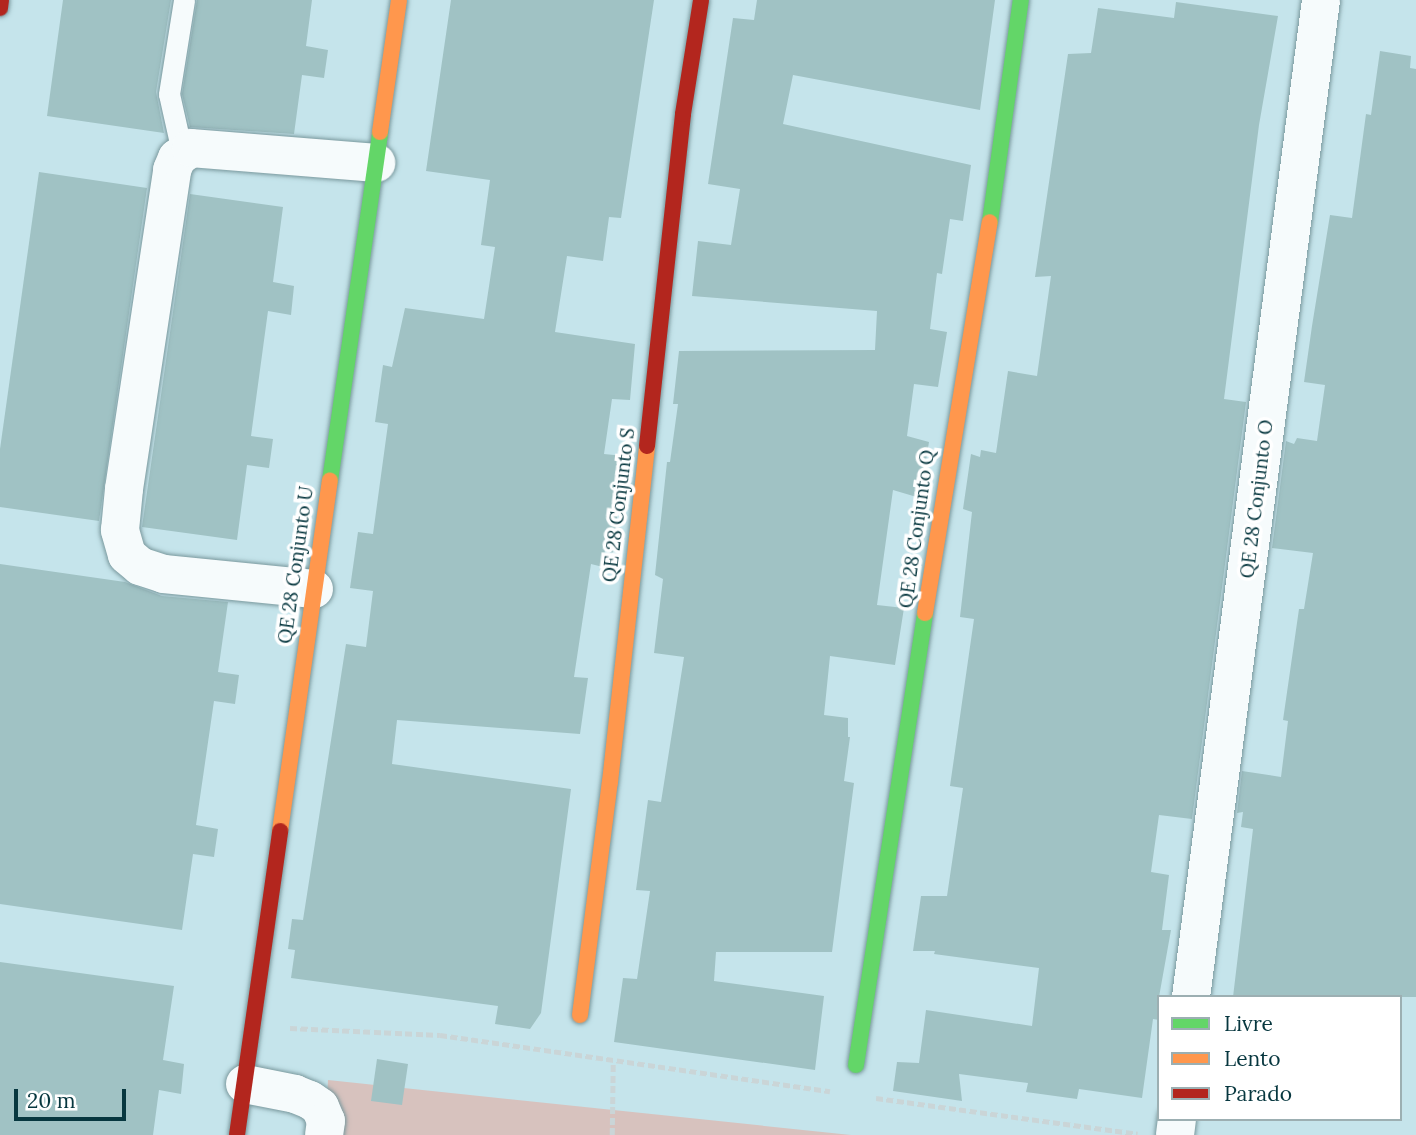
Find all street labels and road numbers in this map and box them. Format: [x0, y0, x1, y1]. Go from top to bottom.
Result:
street label: QE 28 Conjunto O [1236, 418, 1278, 580]
street label: QE 28 Conjunto S [598, 426, 640, 584]
street label: QE 28 Conjunto Q [895, 448, 939, 610]
street label: QE 28 Conjunto U [274, 485, 318, 645]

